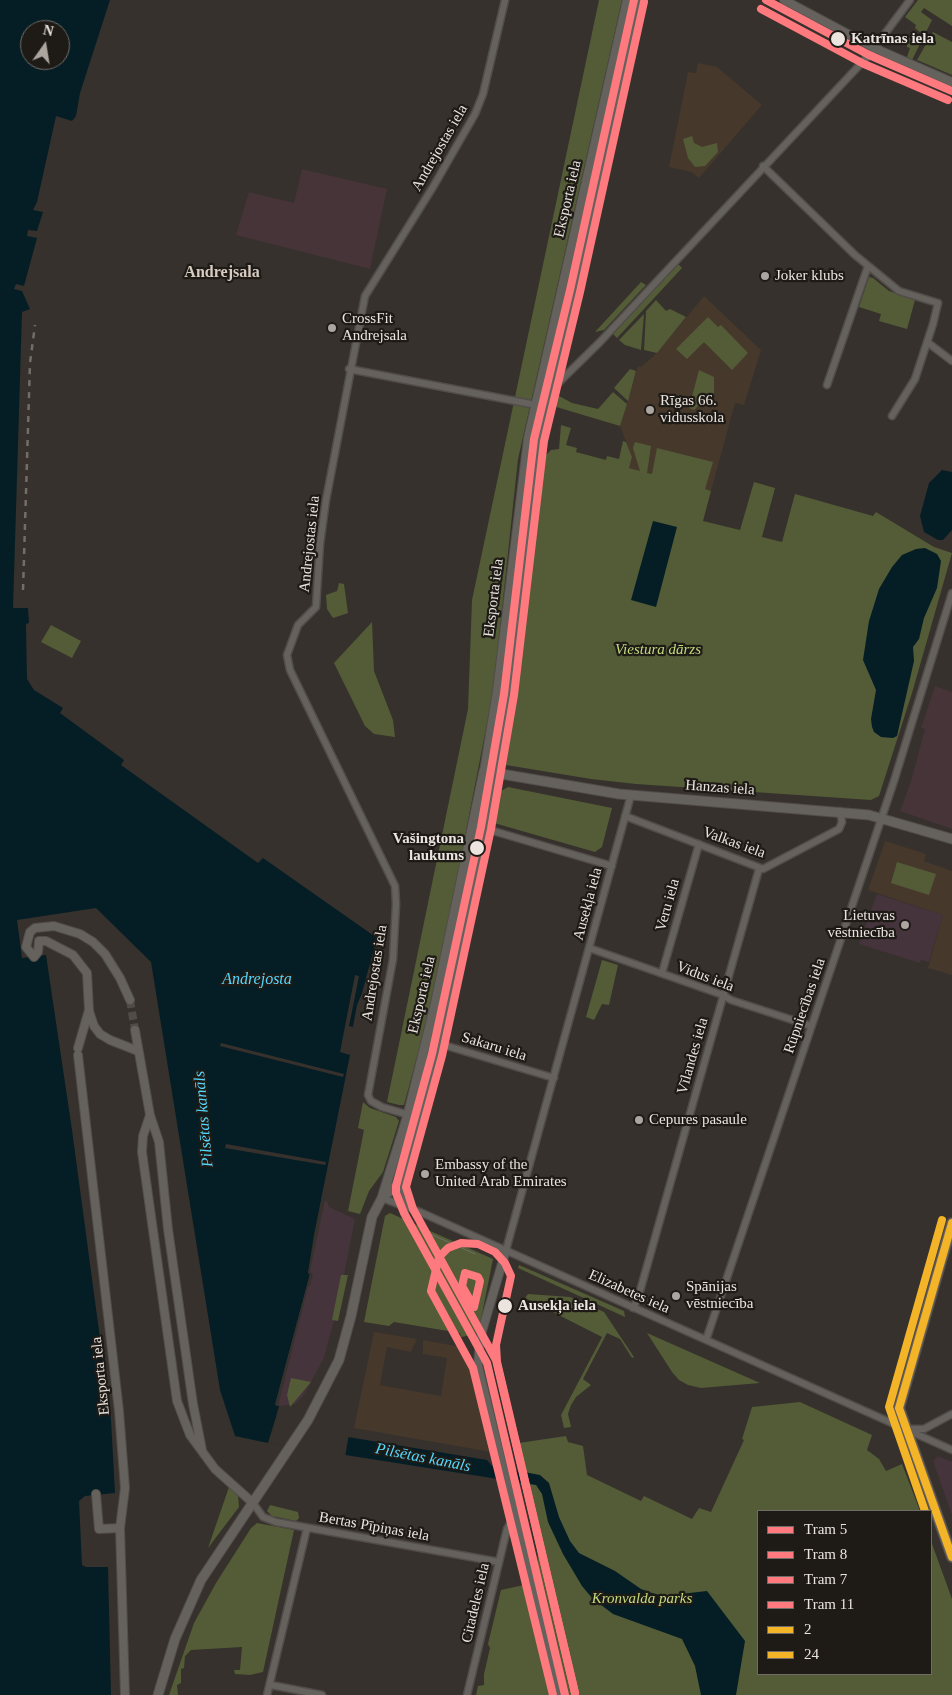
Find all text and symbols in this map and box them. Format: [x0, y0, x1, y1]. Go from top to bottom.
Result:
north arrow [20, 20, 70, 70]
text: N [42, 22, 55, 39]
marker: Katrīnas iela [829, 30, 847, 48]
place label: Katrīnas iela [851, 30, 934, 48]
street label: Andrejostas iela [408, 101, 472, 195]
street label: Eksporta iela [550, 159, 586, 239]
district label: Andrejsala [184, 263, 260, 283]
place label: Joker klubs [775, 267, 844, 285]
marker: Joker klubs [759, 270, 771, 282]
place label: CrossFit Andrejsala [342, 310, 407, 345]
marker: CrossFit Andrejsala [326, 322, 338, 334]
place label: Rīgas 66. vidusskola [660, 392, 724, 427]
marker: Rīgas 66. vidusskola [644, 404, 656, 416]
street label: Andrejostas iela [296, 495, 324, 593]
street label: Eksporta iela [480, 558, 508, 638]
park label: Viestura dārzs [615, 641, 701, 659]
street label: Hanzas iela [685, 777, 755, 799]
street label: Valkas iela [700, 823, 768, 863]
place label: Vašingtona laukums [393, 830, 464, 865]
marker: Vašingtona laukums [468, 839, 486, 857]
street label: Ausekļa iela [570, 866, 606, 942]
street label: Veru iela [652, 877, 684, 933]
place label: Lietuvas vēstniecība [828, 907, 895, 942]
marker: Lietuvas vēstniecība [899, 919, 911, 931]
street label: Andrejostas iela [359, 924, 391, 1022]
street label: Eksporta iela [404, 955, 440, 1035]
street label: Rūpniecības iela [780, 956, 830, 1056]
street label: Vidus iela [674, 958, 736, 996]
water label: Andrejosta [222, 970, 292, 990]
street label: Vīlandes iela [673, 1016, 713, 1096]
street label: Sakaru iela [459, 1029, 529, 1065]
water label: Pilsētas kanāls [190, 1070, 218, 1168]
place label: Cepures pasaule [649, 1111, 747, 1129]
marker: Cepures pasaule [633, 1114, 645, 1126]
place label: Embassy of the United Arab Emirates [435, 1156, 567, 1191]
marker: Embassy of the United Arab Emirates [419, 1168, 431, 1180]
street label: Elizabetes iela [586, 1266, 672, 1318]
place label: Spānijas vēstniecība [686, 1278, 753, 1313]
marker: Spānijas vēstniecība [670, 1290, 682, 1302]
marker: Ausekļa iela [496, 1297, 514, 1315]
place label: Ausekļa iela [518, 1297, 596, 1315]
street label: Eksporta iela [88, 1336, 114, 1416]
water label: Pilsētas kanāls [374, 1439, 472, 1477]
street label: Bertas Pīpiņas iela [317, 1508, 431, 1546]
legend [757, 1510, 932, 1675]
text: Tram 5 [804, 1521, 847, 1537]
text: Tram 8 [804, 1546, 847, 1562]
street label: Citadeles iela [458, 1561, 494, 1645]
text: Tram 7 [804, 1571, 847, 1587]
park label: Kronvalda parks [592, 1590, 692, 1608]
text: Tram 11 [804, 1596, 854, 1612]
text: 2 [804, 1621, 812, 1637]
text: 24 [804, 1646, 819, 1662]

